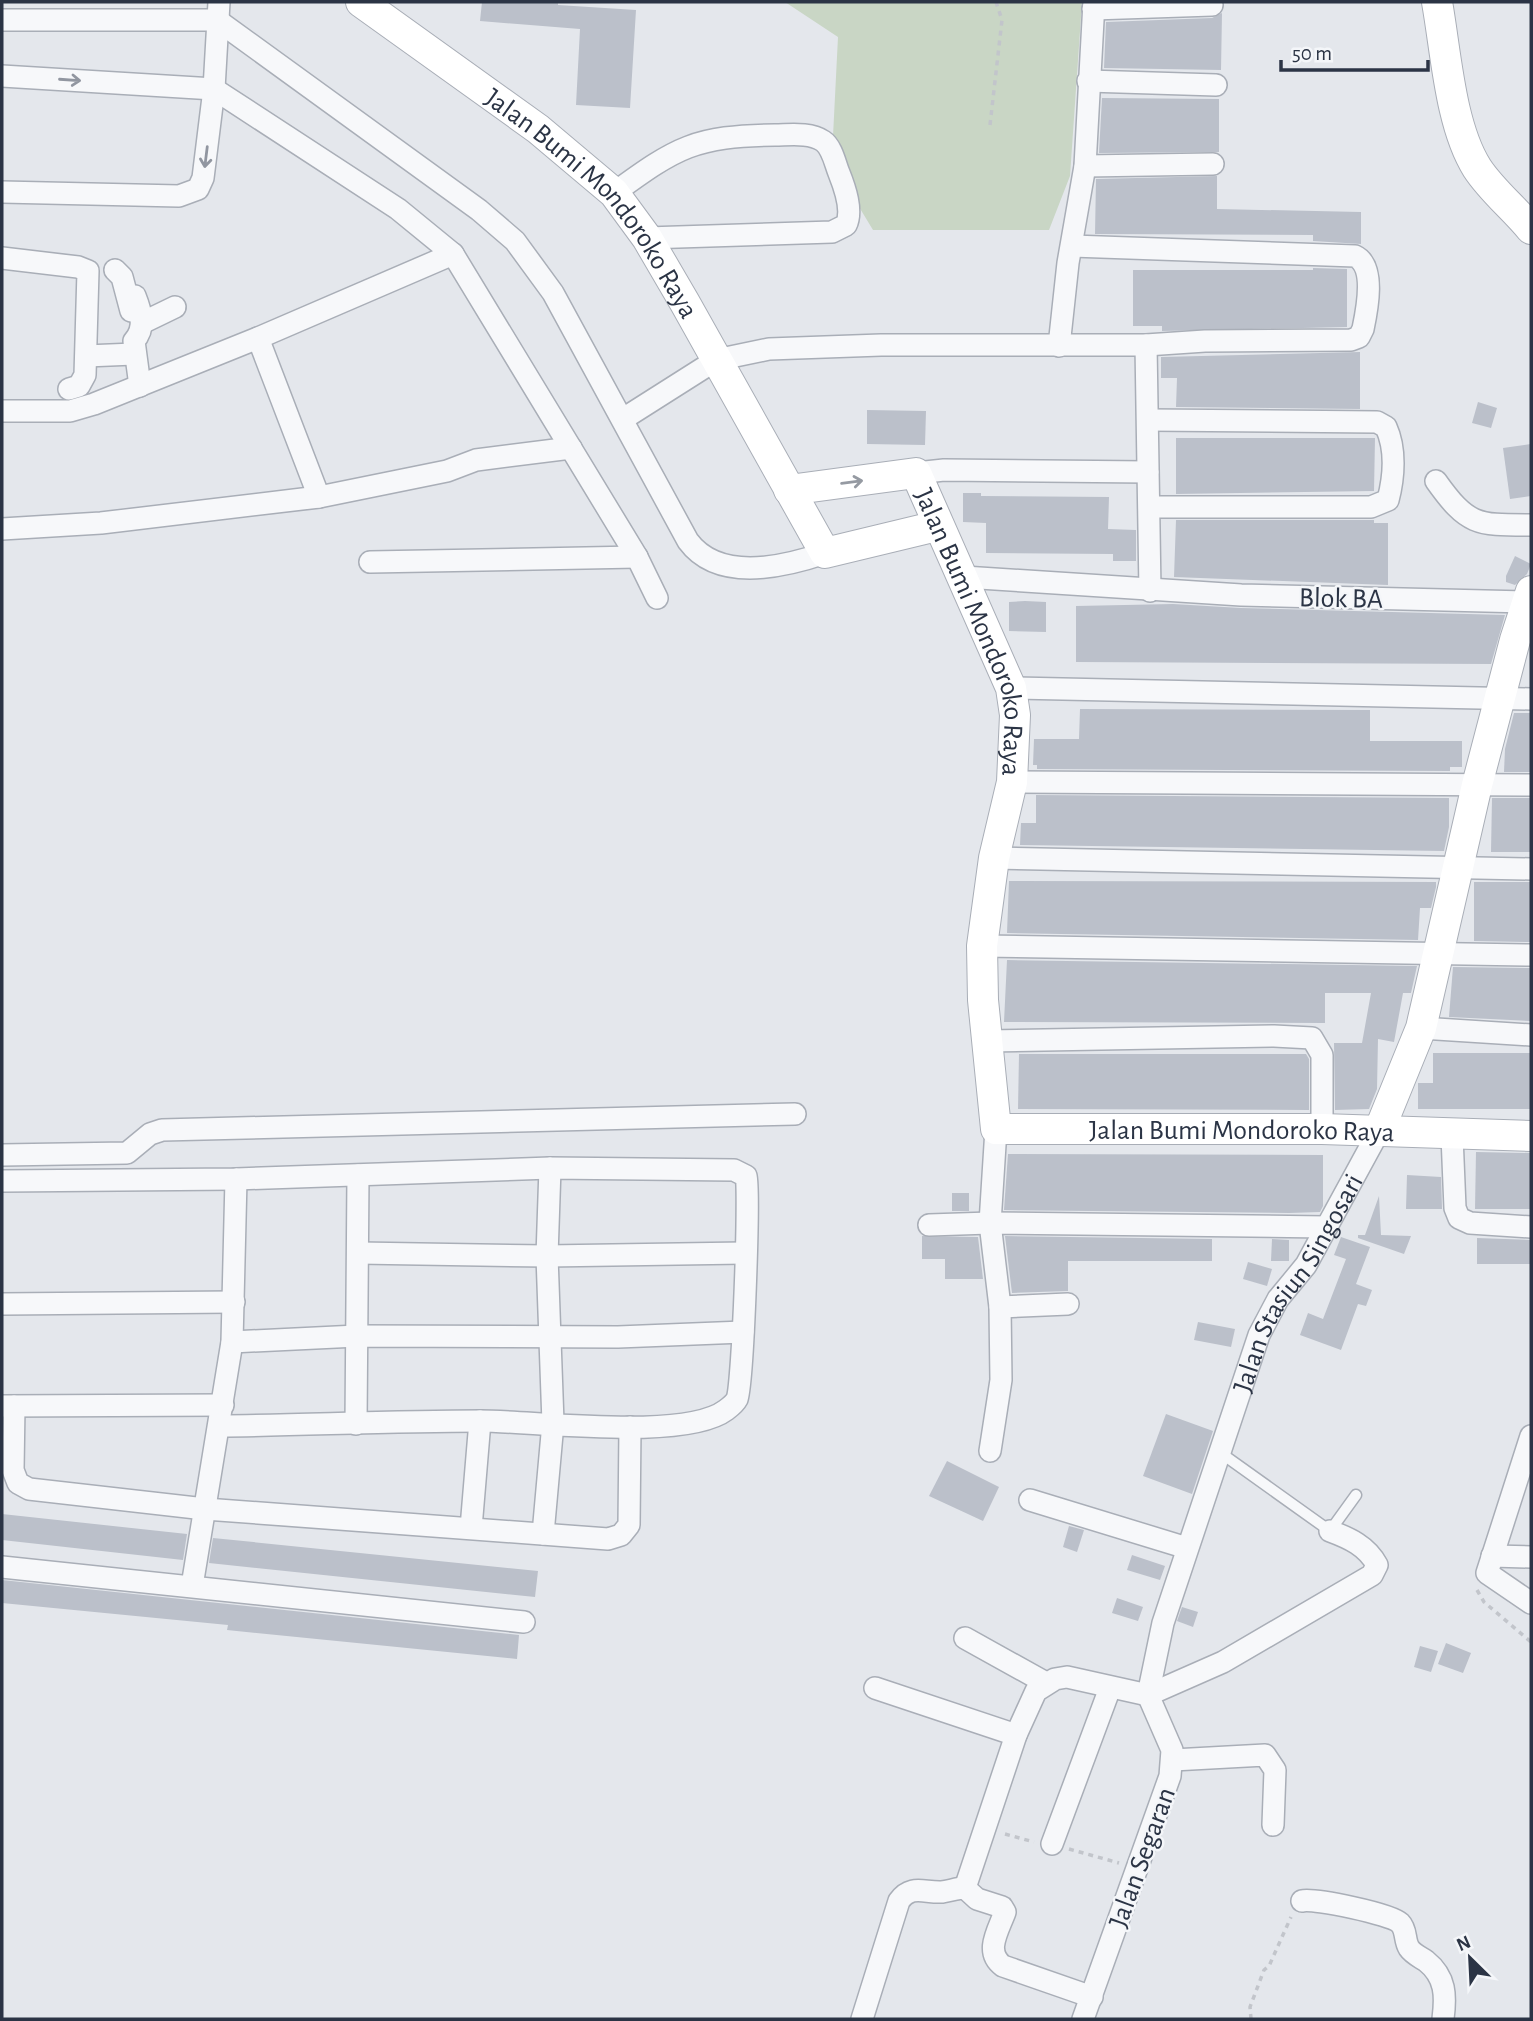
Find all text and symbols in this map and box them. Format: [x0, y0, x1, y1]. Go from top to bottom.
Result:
scale bar [1281, 28, 1428, 72]
text: 50 m [1292, 43, 1332, 64]
one-way arrow [58, 74, 81, 87]
street label: Jalan Bumi Mondoroko Raya [479, 84, 703, 323]
one-way arrow [199, 145, 212, 168]
one-way arrow [840, 475, 863, 488]
street label: Jalan Bumi Mondoroko Raya [909, 485, 1028, 777]
street label: Blok BA [1299, 584, 1383, 614]
street label: Jalan Bumi Mondoroko Raya [1089, 1117, 1395, 1147]
street label: Jalan Stasiun Singosari [1229, 1170, 1369, 1396]
street label: Jalan Segaran [1105, 1784, 1181, 1931]
north arrow [1435, 1923, 1505, 1993]
text: N [1454, 1932, 1474, 1955]

